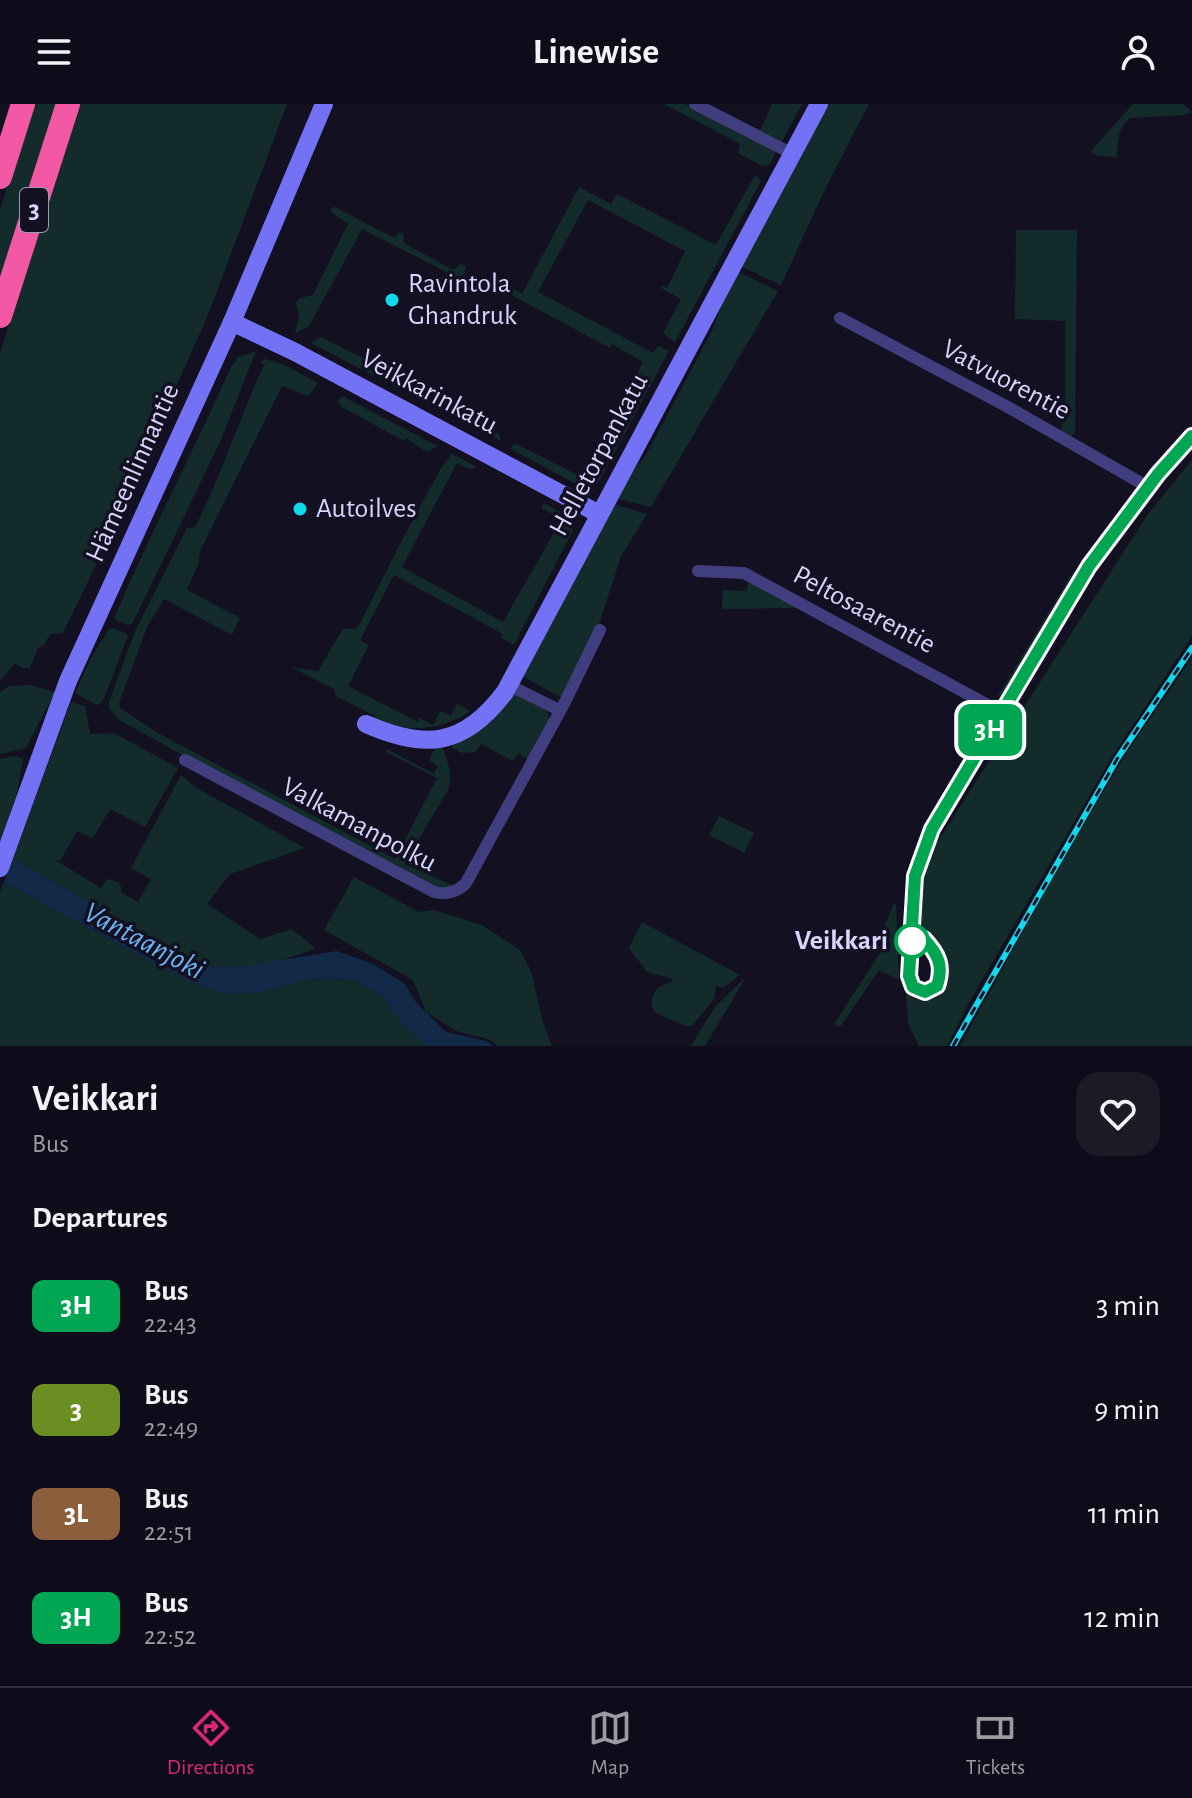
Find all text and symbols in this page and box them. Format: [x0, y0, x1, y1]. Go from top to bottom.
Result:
icon: menu [32, 30, 76, 74]
icon: person [1116, 30, 1160, 74]
text: Linewise [533, 34, 659, 70]
road number: 3 [20, 188, 48, 232]
place label: Ravintola Ghandruk [408, 270, 517, 330]
marker: Ravintola Ghandruk [383, 291, 401, 309]
street label: Vatvuorentie [937, 335, 1075, 425]
street label: Veikkarinkatu [356, 344, 502, 440]
street label: Helletorpankatu [545, 369, 653, 541]
street label: Hämeenlinnantie [81, 380, 185, 566]
place label: Autoilves [316, 495, 417, 523]
marker: Autoilves [291, 500, 309, 518]
street label: Peltosaarentie [788, 561, 940, 659]
line badge: 3H [954, 704, 1026, 756]
text: 3H [974, 716, 1006, 744]
street label: Valkamanpolku [277, 773, 441, 877]
water label: Vantaanjoki [79, 897, 209, 985]
marker: Veikkari [895, 924, 929, 958]
place label: Veikkari [795, 927, 888, 955]
button: heart [1076, 1072, 1160, 1156]
text: Veikkari [32, 1080, 159, 1118]
text: Bus [32, 1131, 69, 1157]
text: Departures [32, 1203, 168, 1233]
text: Bus [144, 1276, 189, 1306]
text: 3 min [1096, 1291, 1160, 1321]
text: 3H [60, 1292, 92, 1320]
text: 22:43 [144, 1311, 197, 1337]
text: Bus [144, 1380, 189, 1410]
text: 9 min [1094, 1395, 1160, 1425]
text: 3 [70, 1396, 82, 1424]
text: 22:49 [144, 1415, 198, 1441]
text: Bus [144, 1484, 189, 1514]
text: 11 min [1088, 1499, 1160, 1529]
text: 3L [64, 1500, 88, 1528]
text: 22:51 [144, 1519, 193, 1545]
text: Bus [144, 1588, 189, 1618]
text: 12 min [1084, 1603, 1160, 1633]
text: 3H [60, 1604, 92, 1632]
text: 22:52 [144, 1623, 196, 1649]
tab: Directions [167, 1706, 254, 1780]
tab: Map [588, 1706, 632, 1780]
tab: Tickets [966, 1706, 1025, 1780]

